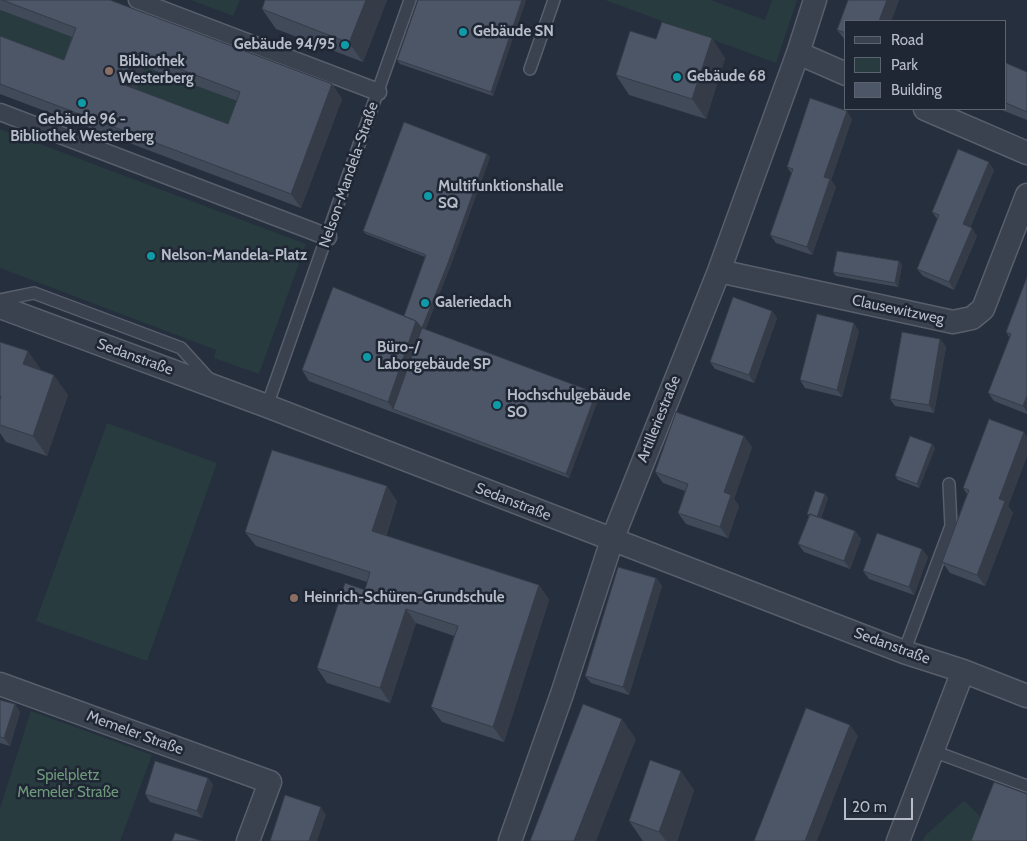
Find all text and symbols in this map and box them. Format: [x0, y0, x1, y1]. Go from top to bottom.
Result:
legend [844, 20, 1007, 110]
place label: Gebäude SN [473, 23, 554, 41]
marker: Gebäude SN [457, 26, 469, 38]
text: Road [891, 31, 924, 49]
place label: Gebäude 94/95 [234, 36, 335, 54]
marker: Gebäude 94/95 [339, 39, 351, 51]
place label: Bibliothek Westerberg [119, 53, 193, 88]
text: Park [891, 56, 918, 74]
marker: Bibliothek Westerberg [103, 65, 115, 77]
place label: Gebäude 68 [687, 68, 766, 86]
marker: Gebäude 68 [671, 71, 683, 83]
text: Building [891, 81, 942, 99]
marker: Gebäude 96 - Bibliothek Westerberg [76, 97, 88, 109]
street label: Nelson-Mandela-Straße [316, 100, 382, 250]
place label: Gebäude 96 - Bibliothek Westerberg [10, 111, 154, 146]
place label: Multifunktionshalle SQ [438, 178, 563, 213]
marker: Multifunktionshalle SQ [422, 190, 434, 202]
place label: Nelson-Mandela-Platz [161, 247, 307, 265]
marker: Nelson-Mandela-Platz [145, 250, 157, 262]
street label: Clausewitzweg [850, 291, 946, 329]
place label: Galeriedach [435, 294, 511, 312]
marker: Galeriedach [419, 297, 431, 309]
street label: Sedanstraße [94, 335, 176, 379]
place label: Büro-/ Laborgebäude SP [377, 339, 491, 374]
marker: Büro-/ Laborgebäude SP [361, 351, 373, 363]
street label: Artilleriestraße [633, 373, 685, 465]
place label: Hochschulgebäude SO [507, 387, 631, 422]
marker: Hochschulgebäude SO [491, 399, 503, 411]
street label: Sedanstraße [473, 479, 553, 525]
place label: Heinrich-Schüren-Grundschule [304, 589, 505, 607]
marker: Heinrich-Schüren-Grundschule [288, 592, 300, 604]
street label: Sedanstraße [851, 624, 933, 668]
street label: Memeler Straße [84, 707, 186, 759]
park label: Spielpletz Memeler Straße [17, 767, 119, 802]
scale bar [847, 788, 916, 820]
text: 20 m [852, 798, 887, 816]

